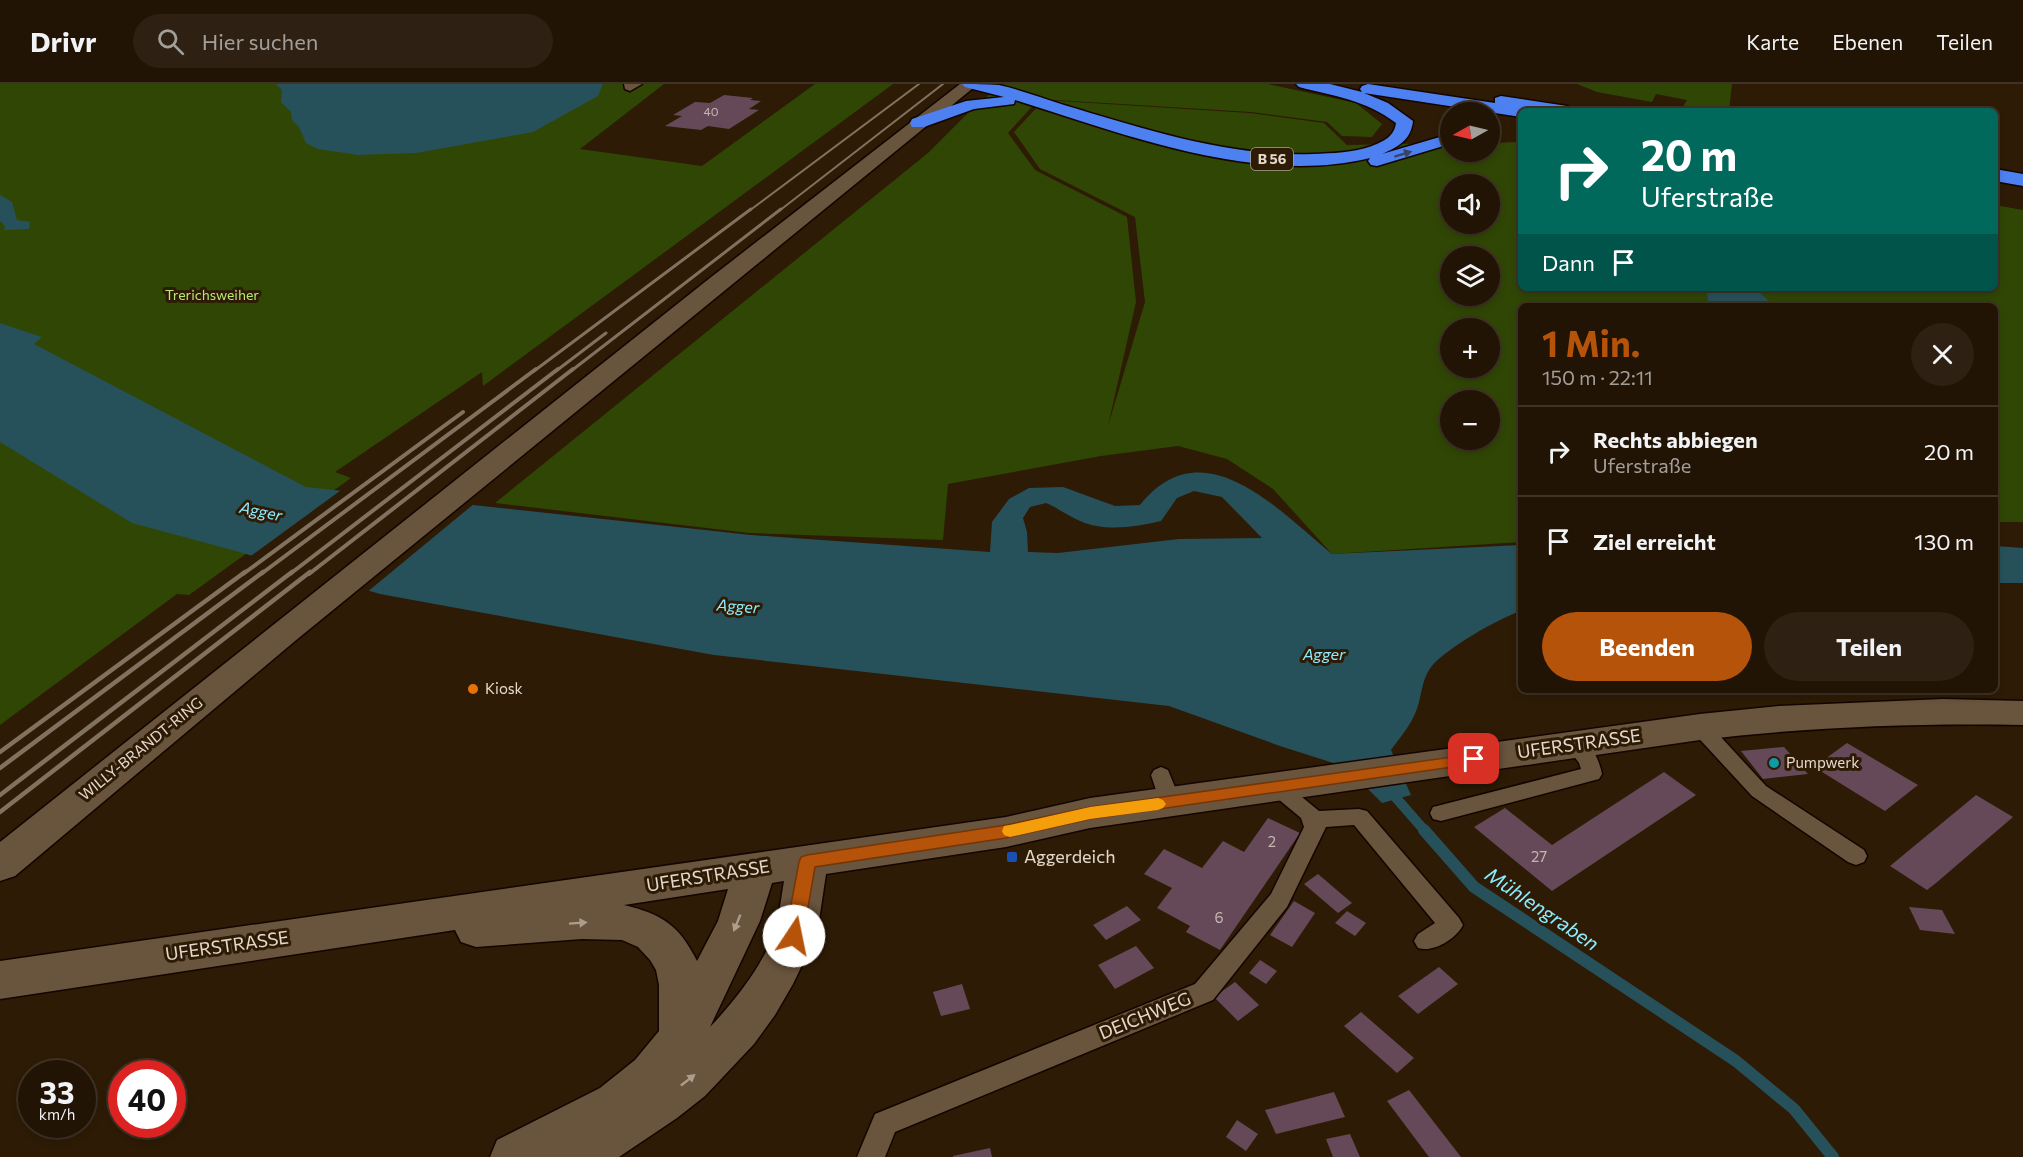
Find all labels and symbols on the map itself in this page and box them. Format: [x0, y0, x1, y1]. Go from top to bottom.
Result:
north arrow [1440, 102, 1500, 162]
house number: 40 [703, 104, 719, 118]
road number: B 56 [1251, 148, 1293, 170]
one-way arrow [1394, 149, 1412, 158]
park label: Trerichsweiher [165, 286, 259, 303]
water label: Agger [237, 497, 285, 524]
water label: Agger [715, 594, 761, 617]
water label: Agger [1302, 644, 1346, 663]
place label: Kiosk [485, 679, 523, 697]
marker: Kiosk [466, 682, 480, 696]
street label: WILLY-BRANDT-RING [75, 693, 206, 804]
street label: UFERSTRASSE [1516, 723, 1642, 763]
pin [1448, 733, 1499, 784]
place label: Pumpwerk [1786, 753, 1859, 771]
marker: Pumpwerk [1767, 756, 1781, 770]
house number: 2 [1268, 832, 1276, 850]
place label: Aggerdeich [1024, 845, 1115, 867]
house number: 27 [1531, 847, 1547, 865]
marker: Aggerdeich [1005, 850, 1019, 864]
street label: UFERSTRASSE [645, 854, 771, 896]
water label: Mühlengraben [1481, 861, 1604, 955]
position arrow [762, 904, 826, 968]
house number: 6 [1214, 908, 1224, 926]
one-way arrow [732, 914, 742, 932]
one-way arrow [568, 918, 587, 927]
street label: UFERSTRASSE [164, 925, 290, 965]
street label: DEICHWEG [1096, 987, 1194, 1043]
speed limit sign: 40 [108, 1060, 186, 1138]
one-way arrow [680, 1074, 695, 1086]

